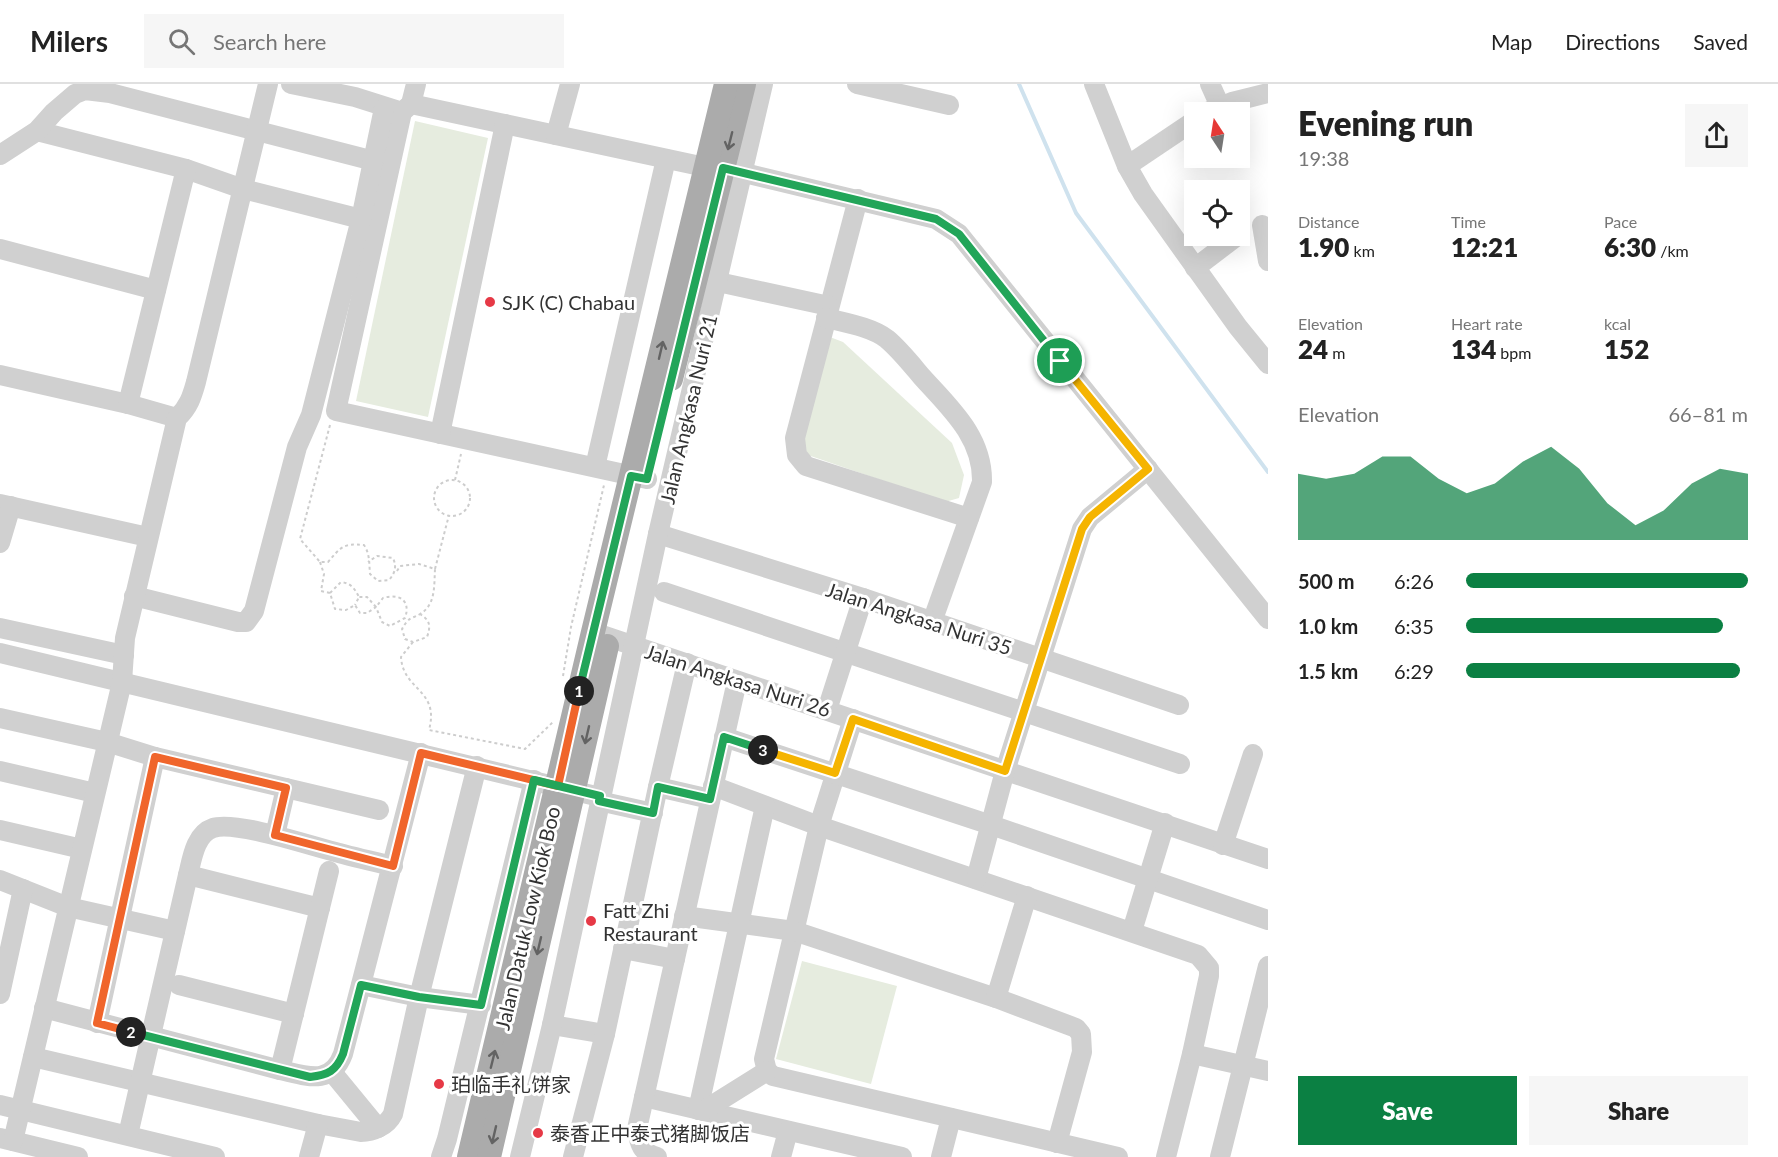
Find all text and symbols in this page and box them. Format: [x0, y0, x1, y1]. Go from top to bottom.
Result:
search box [144, 14, 564, 68]
text: Milers [30, 24, 108, 58]
icon: search [165, 25, 198, 58]
text: Search here [213, 28, 326, 55]
text: Map [1491, 29, 1532, 54]
text: Directions [1565, 29, 1660, 54]
text: Saved [1693, 29, 1748, 54]
north arrow [1184, 102, 1250, 168]
map controls [1184, 102, 1250, 246]
text: Evening run [1298, 103, 1473, 143]
button: share [1685, 104, 1748, 167]
one-way arrow [724, 131, 736, 150]
text: 19:38 [1298, 146, 1349, 170]
button: locate [1184, 180, 1250, 246]
text: Distance [1298, 212, 1359, 231]
text: Time [1451, 212, 1486, 231]
text: Pace [1604, 212, 1637, 231]
text: 1.90 [1298, 231, 1349, 263]
text: 12:21 [1451, 231, 1518, 263]
text: 6:30 [1604, 231, 1656, 263]
text: km [1349, 241, 1375, 260]
text: /km [1656, 241, 1689, 260]
place label: SJK (C) Chabau [502, 290, 635, 314]
marker: SJK (C) Chabau [483, 295, 497, 309]
street label: Jalan Angkasa Nuri 21 [655, 312, 721, 506]
text: Elevation [1298, 314, 1363, 333]
text: Heart rate [1451, 314, 1523, 333]
text: kcal [1604, 314, 1631, 333]
text: 24 [1298, 333, 1328, 365]
text: 134 [1451, 333, 1496, 365]
text: 152 [1604, 333, 1649, 365]
pin [1034, 335, 1085, 386]
one-way arrow [656, 341, 668, 360]
text: m [1328, 343, 1345, 362]
text: bpm [1496, 343, 1531, 362]
icon: arrive [1043, 344, 1076, 377]
text: Elevation [1298, 402, 1379, 426]
text: 66–81 m [1668, 402, 1748, 426]
text: 500 m [1298, 569, 1354, 593]
text: 6:26 [1394, 569, 1434, 593]
street label: Jalan Angkasa Nuri 35 [823, 577, 1015, 659]
text: 1.0 km [1298, 614, 1358, 638]
text: 6:35 [1394, 614, 1434, 638]
street label: Jalan Angkasa Nuri 26 [642, 639, 834, 721]
text: 1.5 km [1298, 659, 1358, 683]
text: 6:29 [1394, 659, 1434, 683]
pin: 1 [564, 676, 594, 706]
text: 1 [574, 681, 584, 700]
one-way arrow [581, 725, 592, 744]
pin: 3 [748, 735, 778, 765]
text: 3 [758, 740, 768, 759]
street label: Jalan Datuk Low Kiok Boo [490, 804, 564, 1032]
place label: Fatt Zhi Restaurant [603, 898, 698, 945]
marker: Fatt Zhi Restaurant [584, 914, 598, 928]
one-way arrow [533, 935, 544, 955]
pin: 2 [116, 1017, 146, 1047]
text: 2 [126, 1022, 136, 1041]
one-way arrow [487, 1050, 499, 1069]
place label: 珀临手礼饼家 [451, 1072, 571, 1096]
button: Save [1298, 1076, 1517, 1145]
button: Share [1529, 1076, 1748, 1145]
marker: 珀临手礼饼家 [432, 1077, 446, 1091]
place label: 泰香正中泰式猪脚饭店 [550, 1121, 750, 1145]
one-way arrow [488, 1126, 500, 1145]
marker: 泰香正中泰式猪脚饭店 [531, 1126, 545, 1140]

